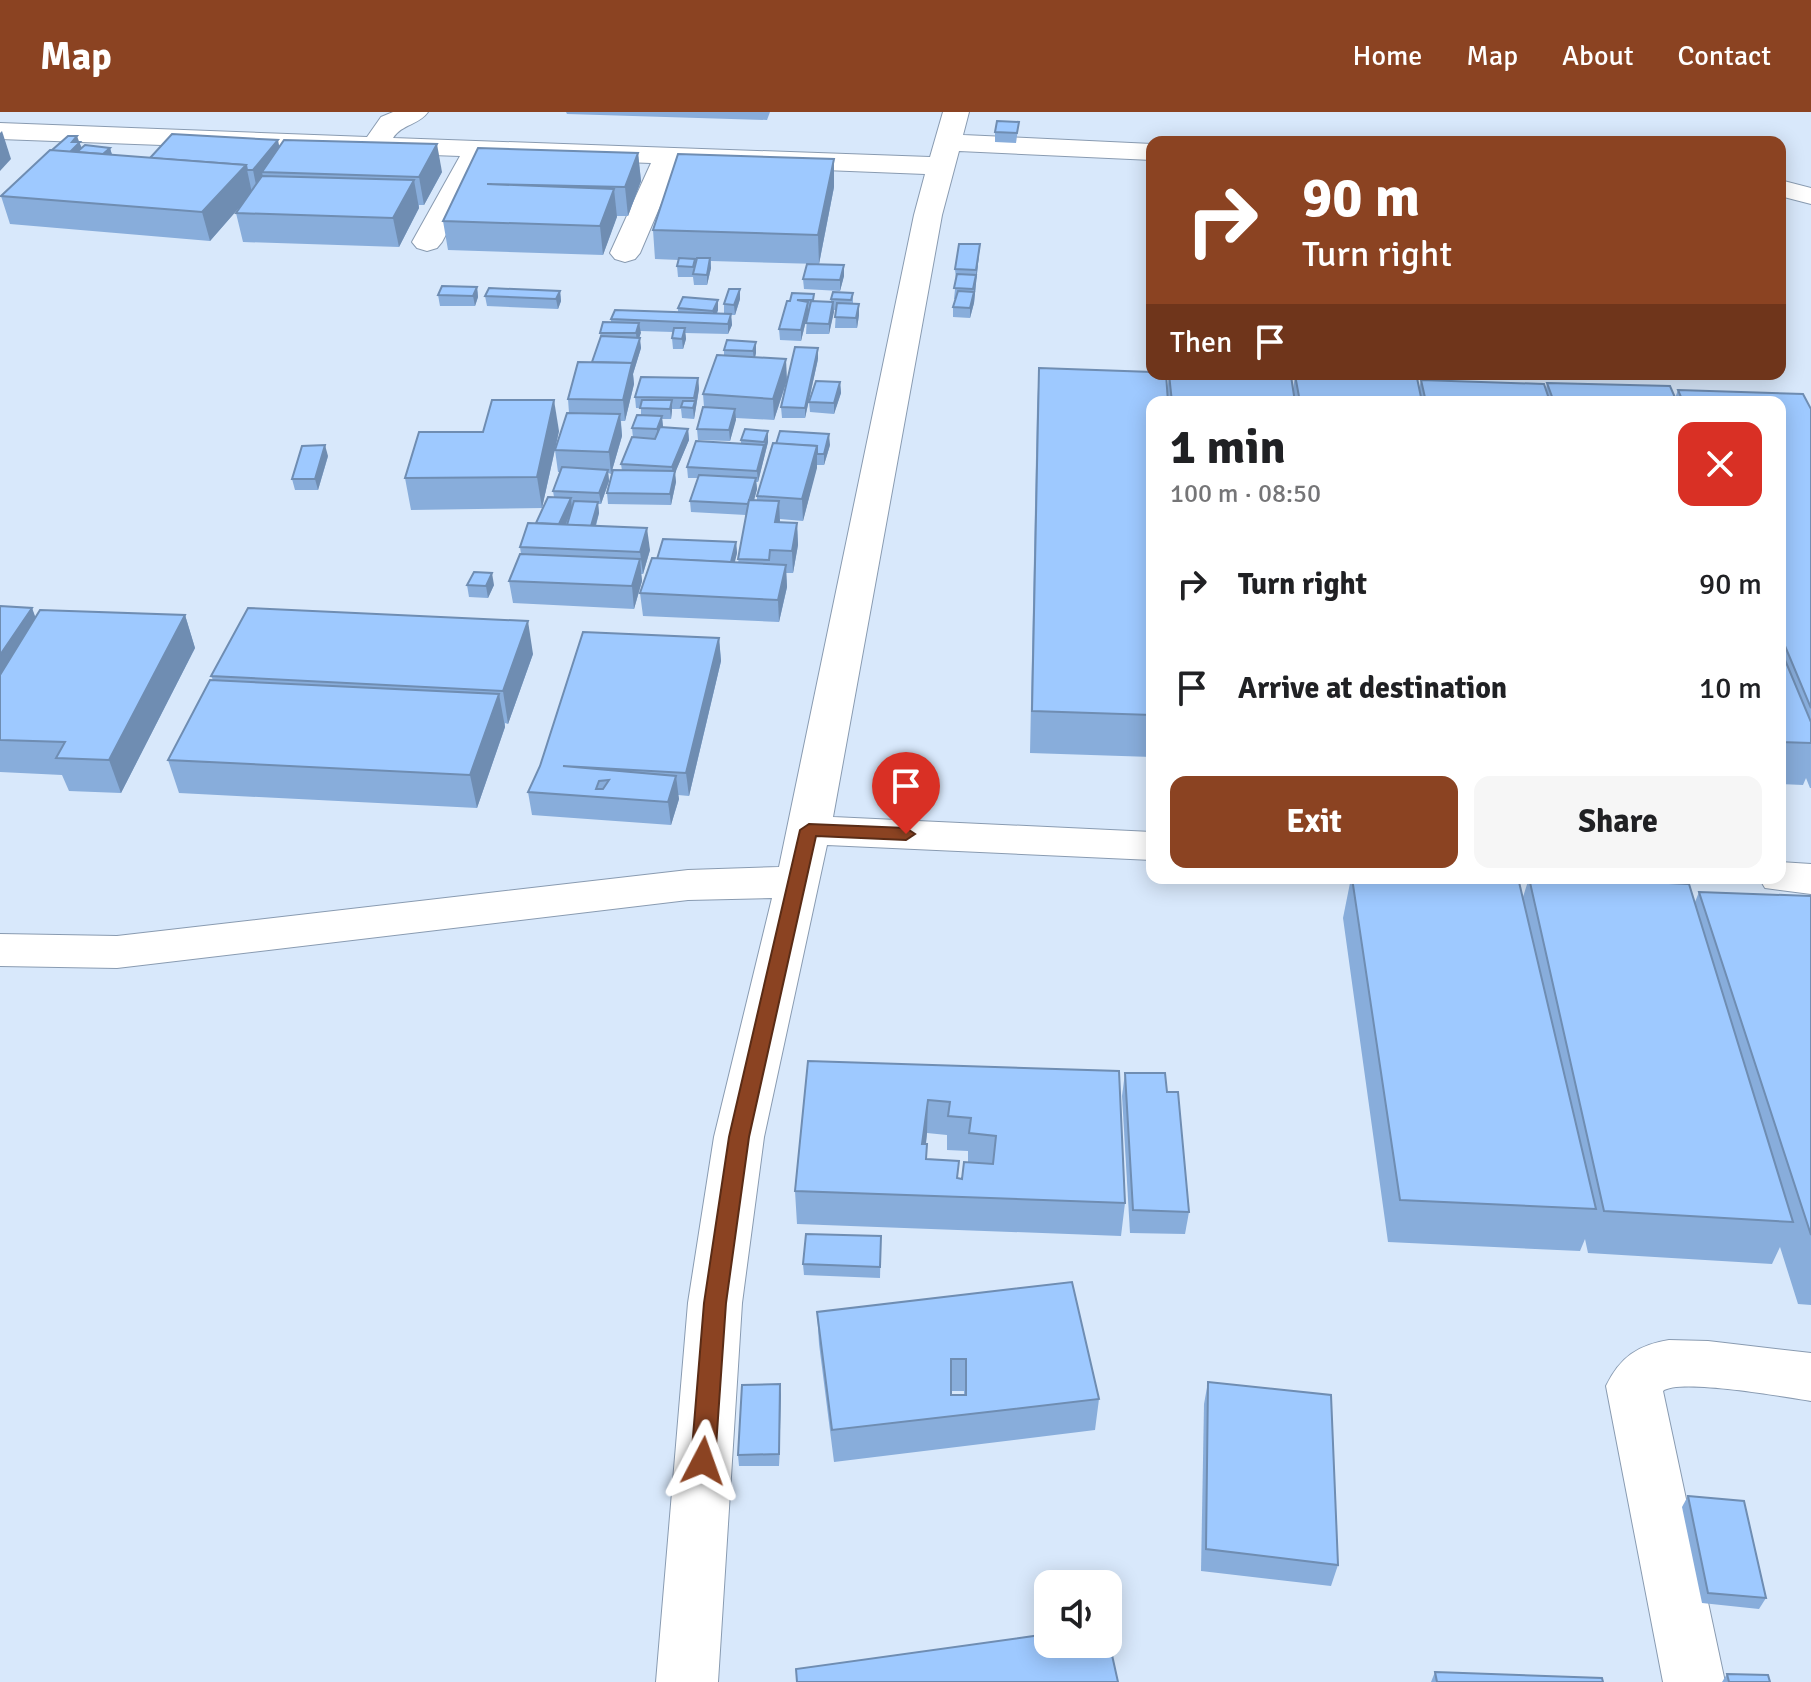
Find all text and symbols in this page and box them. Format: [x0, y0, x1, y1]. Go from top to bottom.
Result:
text: Map [40, 33, 112, 80]
text: Home [1353, 39, 1422, 73]
text: Map [1466, 39, 1518, 73]
text: About [1562, 39, 1634, 73]
text: Contact [1678, 39, 1771, 73]
text: 90 m [1302, 163, 1420, 232]
icon: right [1170, 168, 1274, 272]
text: Turn right [1302, 232, 1452, 277]
icon: arrive [1248, 320, 1292, 364]
text: Then [1170, 324, 1232, 361]
text: 1 min [1170, 418, 1286, 477]
button: close [1678, 422, 1762, 506]
text: 100 m · 08:50 [1170, 478, 1321, 510]
icon: right [1170, 562, 1214, 606]
text: Turn right [1238, 566, 1367, 603]
text: 90 m [1699, 566, 1762, 603]
icon: arrive [1170, 666, 1214, 710]
text: Arrive at destination [1238, 670, 1507, 707]
text: 10 m [1699, 670, 1762, 707]
pin [872, 752, 940, 834]
icon: arrive [884, 764, 928, 808]
button: Exit [1170, 776, 1458, 868]
button: Share [1474, 776, 1762, 868]
position arrow [661, 1419, 745, 1503]
map controls [1034, 1570, 1122, 1658]
button: sound [1034, 1570, 1122, 1658]

